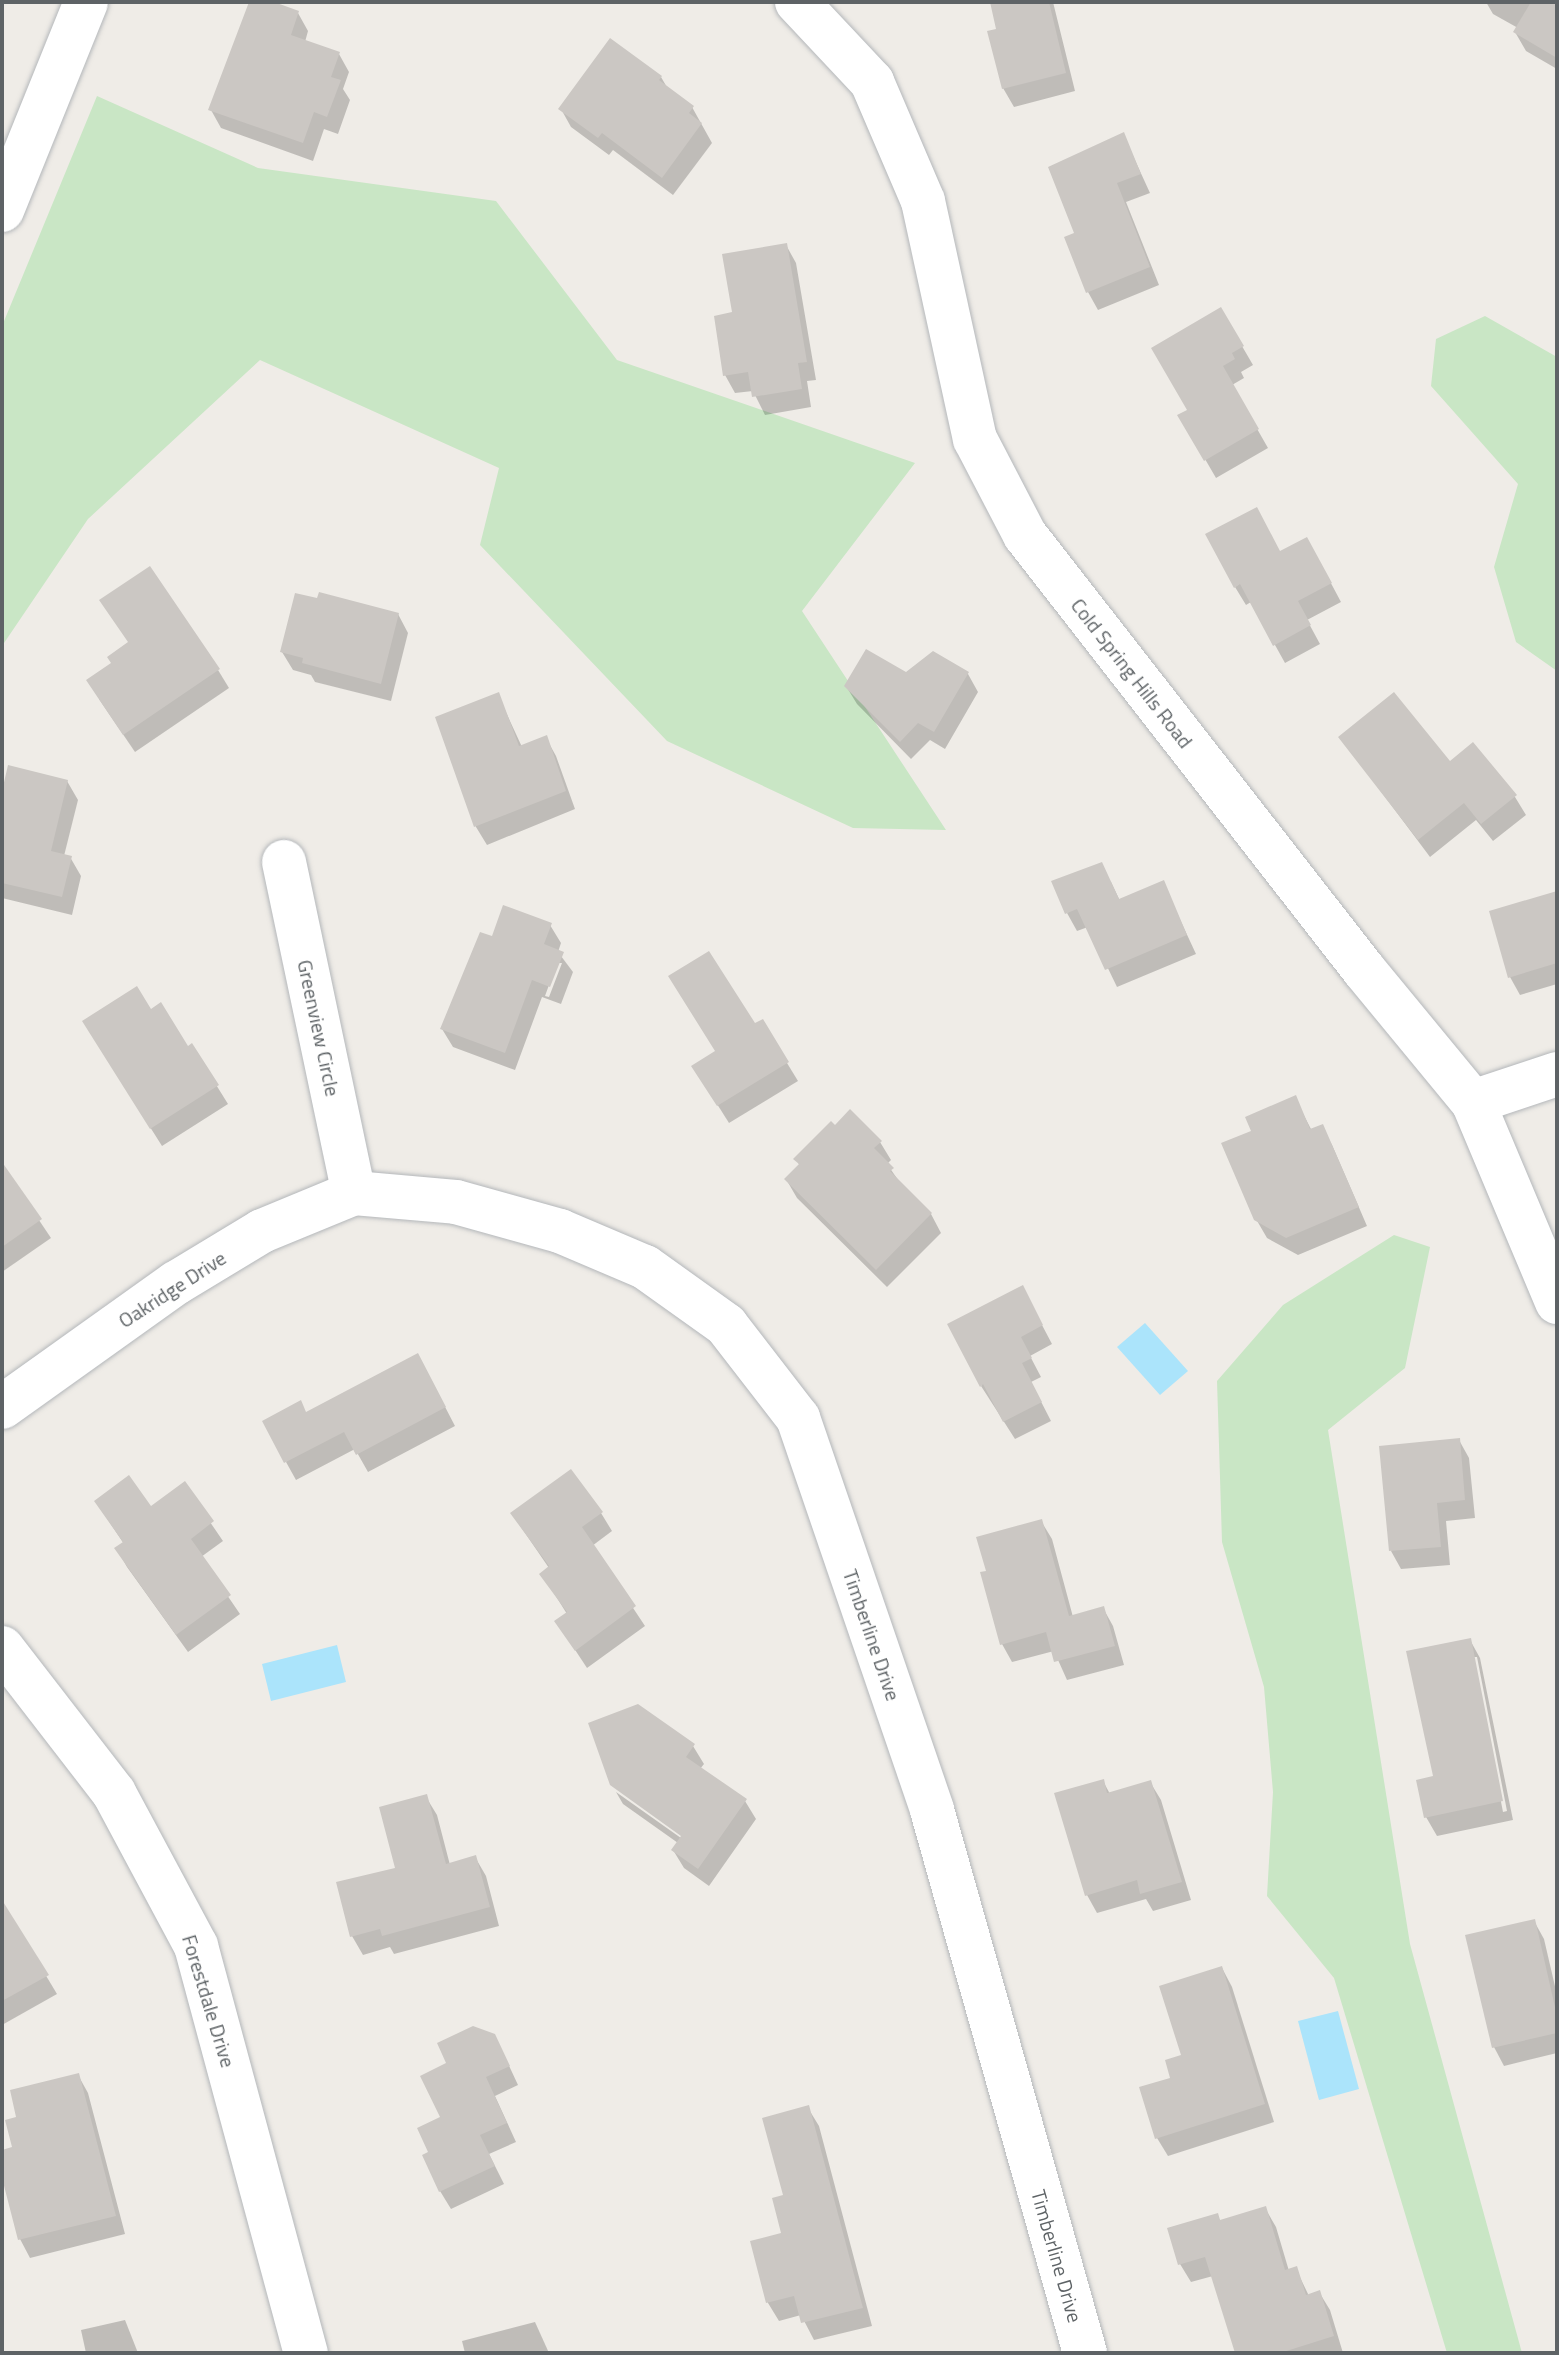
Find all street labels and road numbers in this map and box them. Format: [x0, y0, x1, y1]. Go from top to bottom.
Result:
street label: Cold Spring Hills Road [1066, 593, 1198, 753]
street label: Greenview Circle [293, 958, 345, 1098]
street label: Oakridge Drive [114, 1245, 230, 1333]
street label: Timberline Drive [838, 1566, 906, 1704]
street label: Forestdale Drive [177, 1932, 241, 2070]
street label: Timberline Drive [1027, 2187, 1087, 2325]

